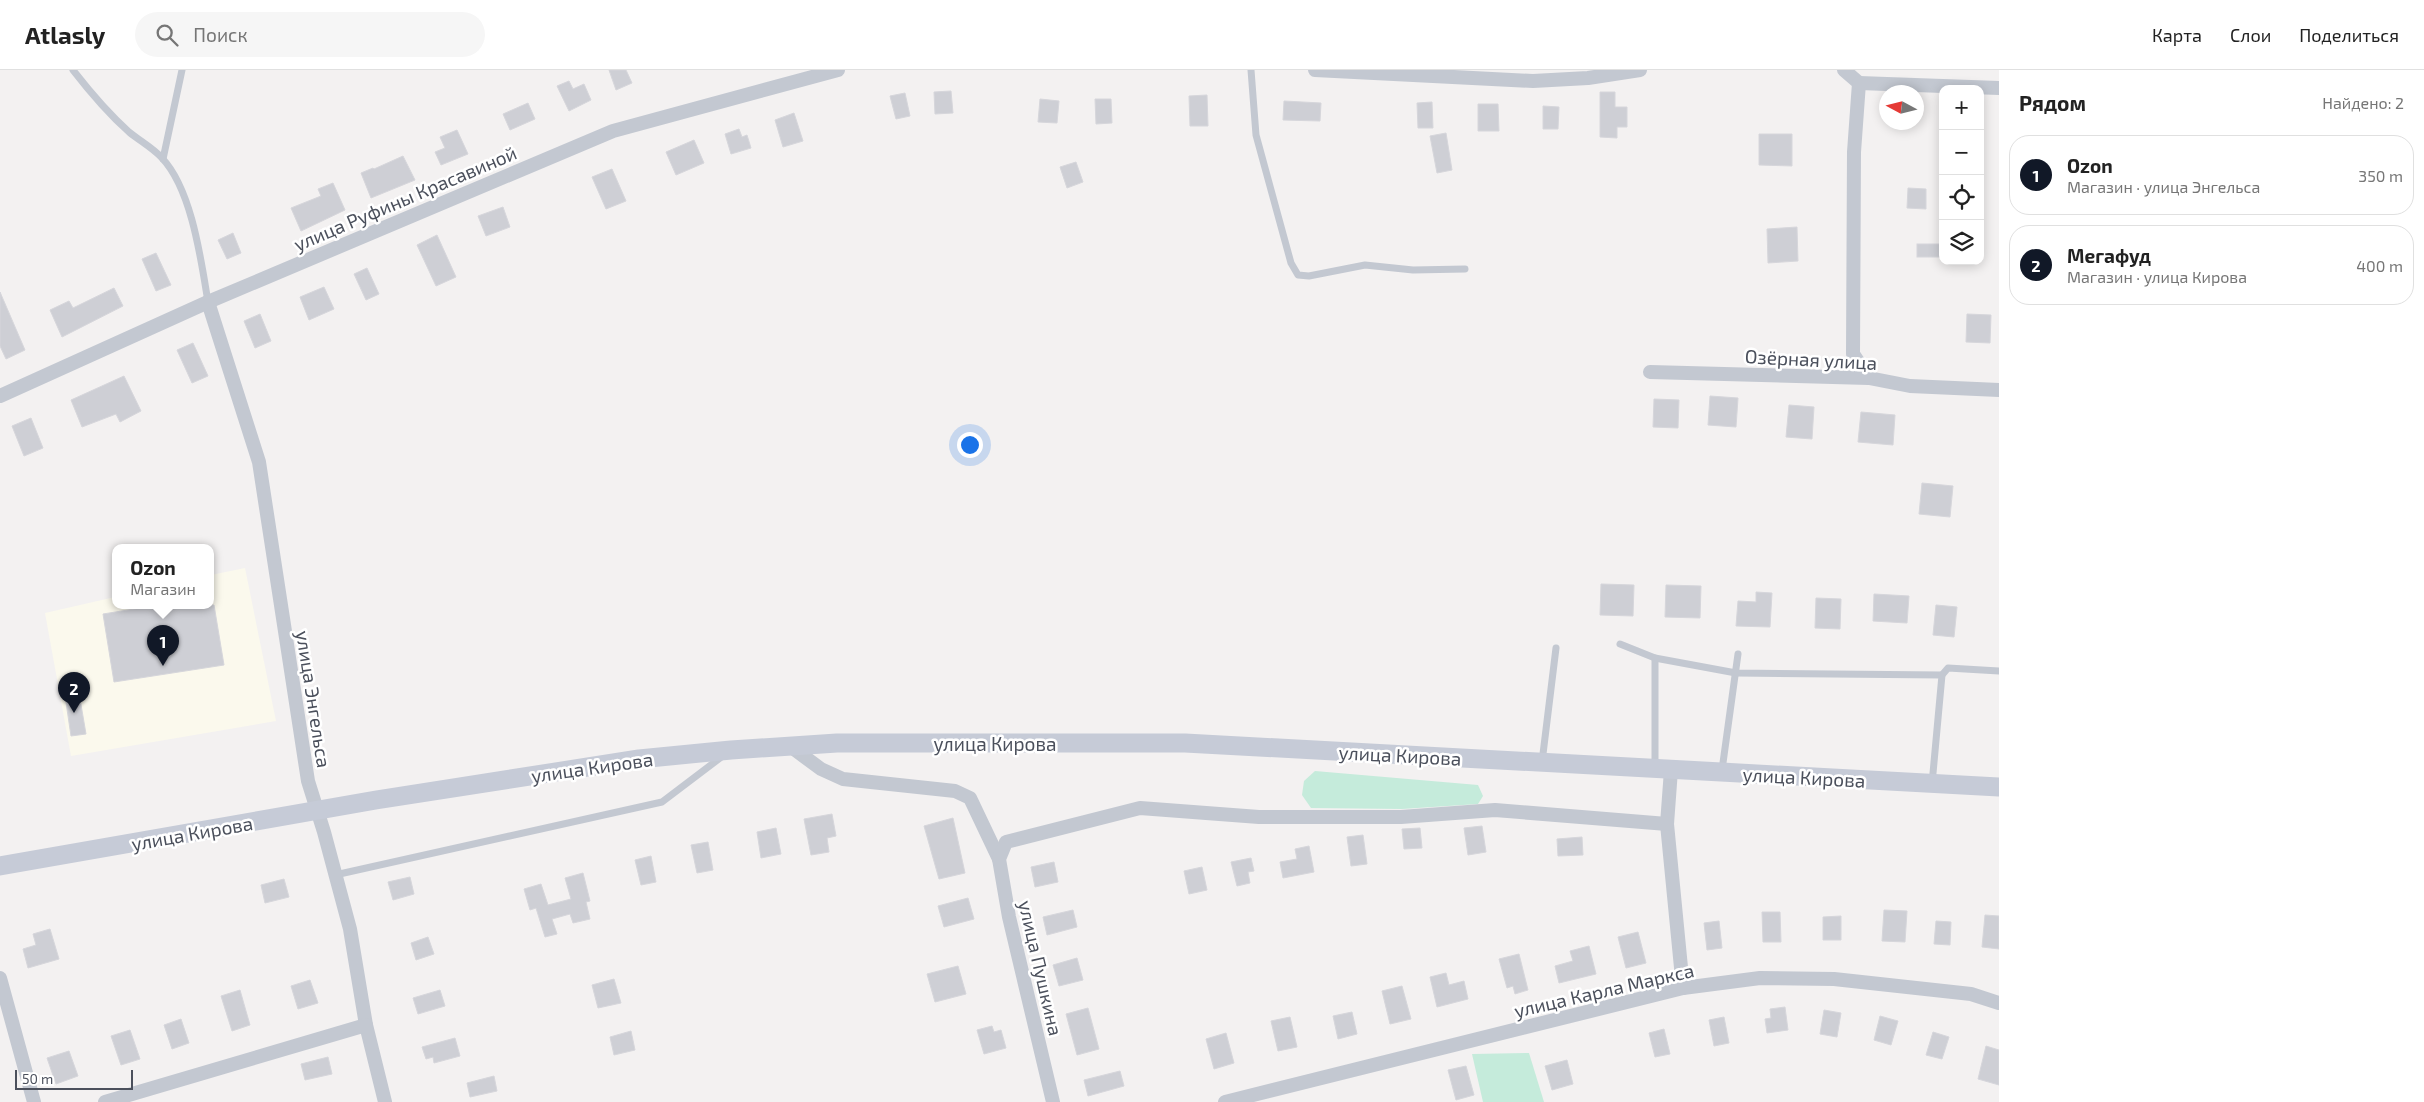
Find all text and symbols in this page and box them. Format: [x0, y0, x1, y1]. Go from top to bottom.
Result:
search box [135, 12, 485, 57]
text: Atlasly [25, 20, 105, 49]
icon: search [153, 21, 181, 49]
text: Поиск [193, 23, 248, 46]
text: Карта [2152, 24, 2202, 46]
text: Слои [2230, 24, 2271, 46]
text: Поделиться [2299, 24, 2399, 46]
north arrow [1879, 85, 1924, 130]
map controls [1939, 85, 1984, 265]
button: + [1939, 85, 1984, 130]
text: Рядом [2019, 90, 2086, 115]
text: Найдено: 2 [2322, 93, 2404, 112]
button: − [1939, 130, 1984, 175]
street label: улица Руфины Красавиной [290, 141, 520, 256]
text: Ozon [2067, 154, 2113, 177]
text: 1 [2033, 166, 2039, 185]
text: 350 m [2358, 166, 2403, 185]
button: locate [1939, 175, 1984, 220]
text: Магазин · улица Энгельса [2067, 177, 2260, 196]
button: layers [1939, 220, 1984, 265]
text: Мегафуд [2067, 244, 2151, 267]
text: 2 [2031, 256, 2041, 275]
text: 400 m [2356, 256, 2403, 275]
text: Магазин · улица Кирова [2067, 267, 2247, 286]
street label: Озёрная улица [1744, 344, 1878, 375]
your location [957, 432, 983, 458]
popup [112, 544, 214, 609]
text: Ozon [130, 556, 176, 579]
text: Магазин [130, 579, 196, 598]
pin: 1 [147, 625, 179, 666]
street label: улица Энгельса [291, 629, 336, 769]
pin: 2 [58, 672, 90, 713]
street label: улица Кирова [934, 732, 1056, 756]
street label: улица Кирова [1338, 740, 1462, 771]
street label: улица Кирова [530, 747, 655, 788]
street label: улица Кирова [1742, 762, 1866, 793]
street label: улица Кирова [130, 811, 255, 856]
street label: улица Пушкина [1013, 898, 1068, 1038]
street label: улица Карла Маркса [1512, 958, 1696, 1023]
scale bar [15, 1067, 132, 1090]
text: 50 m [22, 1070, 53, 1087]

